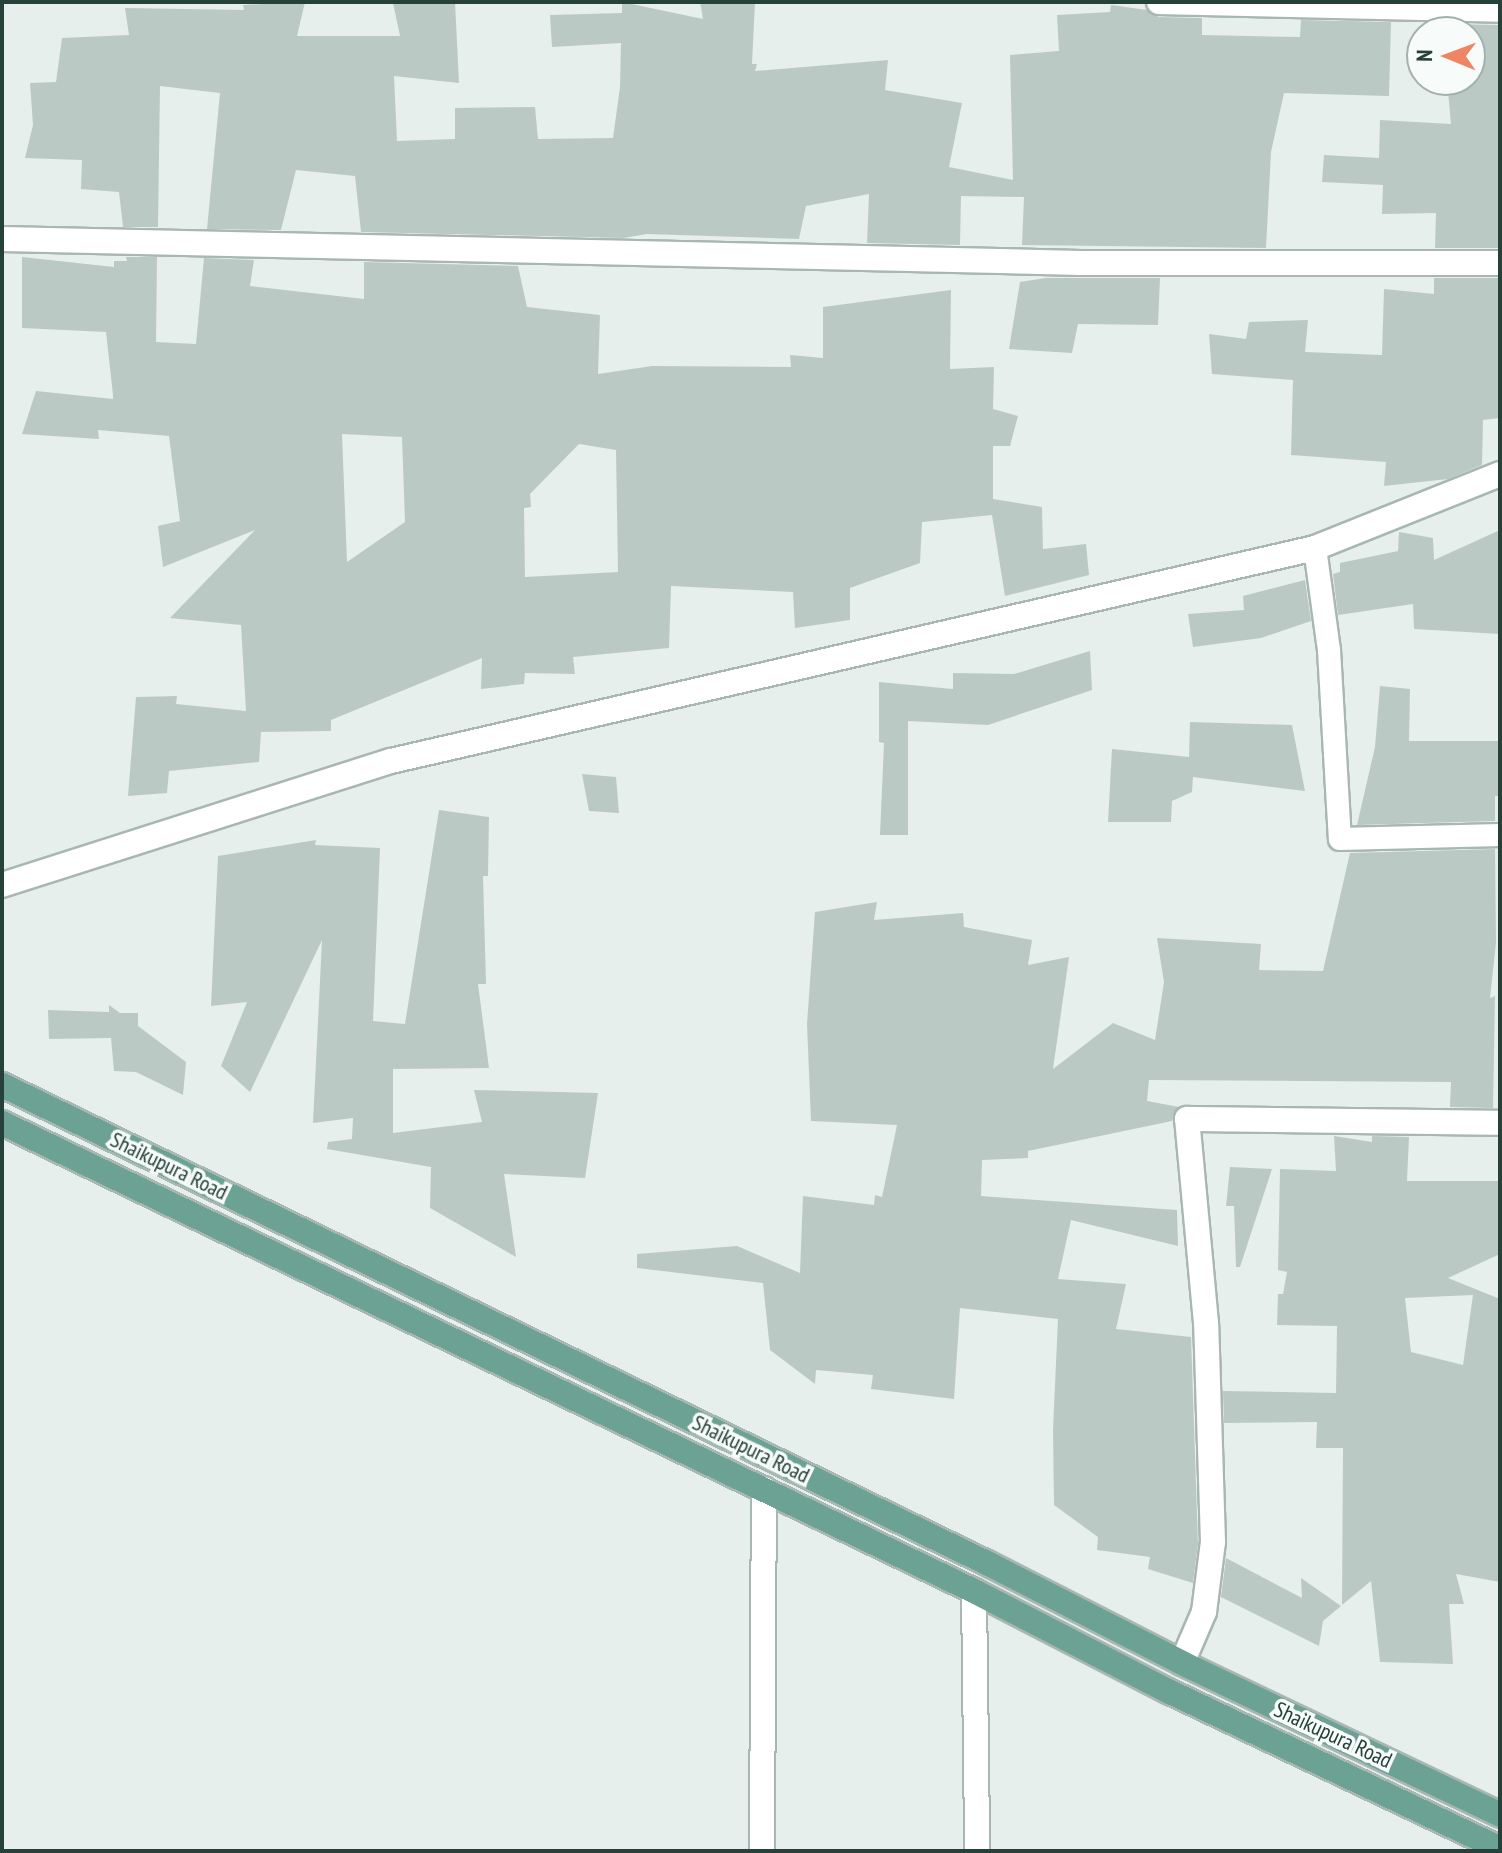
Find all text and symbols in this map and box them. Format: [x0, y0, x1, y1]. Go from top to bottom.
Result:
north arrow [1406, 16, 1486, 96]
text: N [1410, 49, 1438, 62]
street label: Shaikupura Road [106, 1126, 232, 1206]
street label: Shaikupura Road [688, 1409, 814, 1489]
street label: Shaikupura Road [1270, 1696, 1396, 1774]

